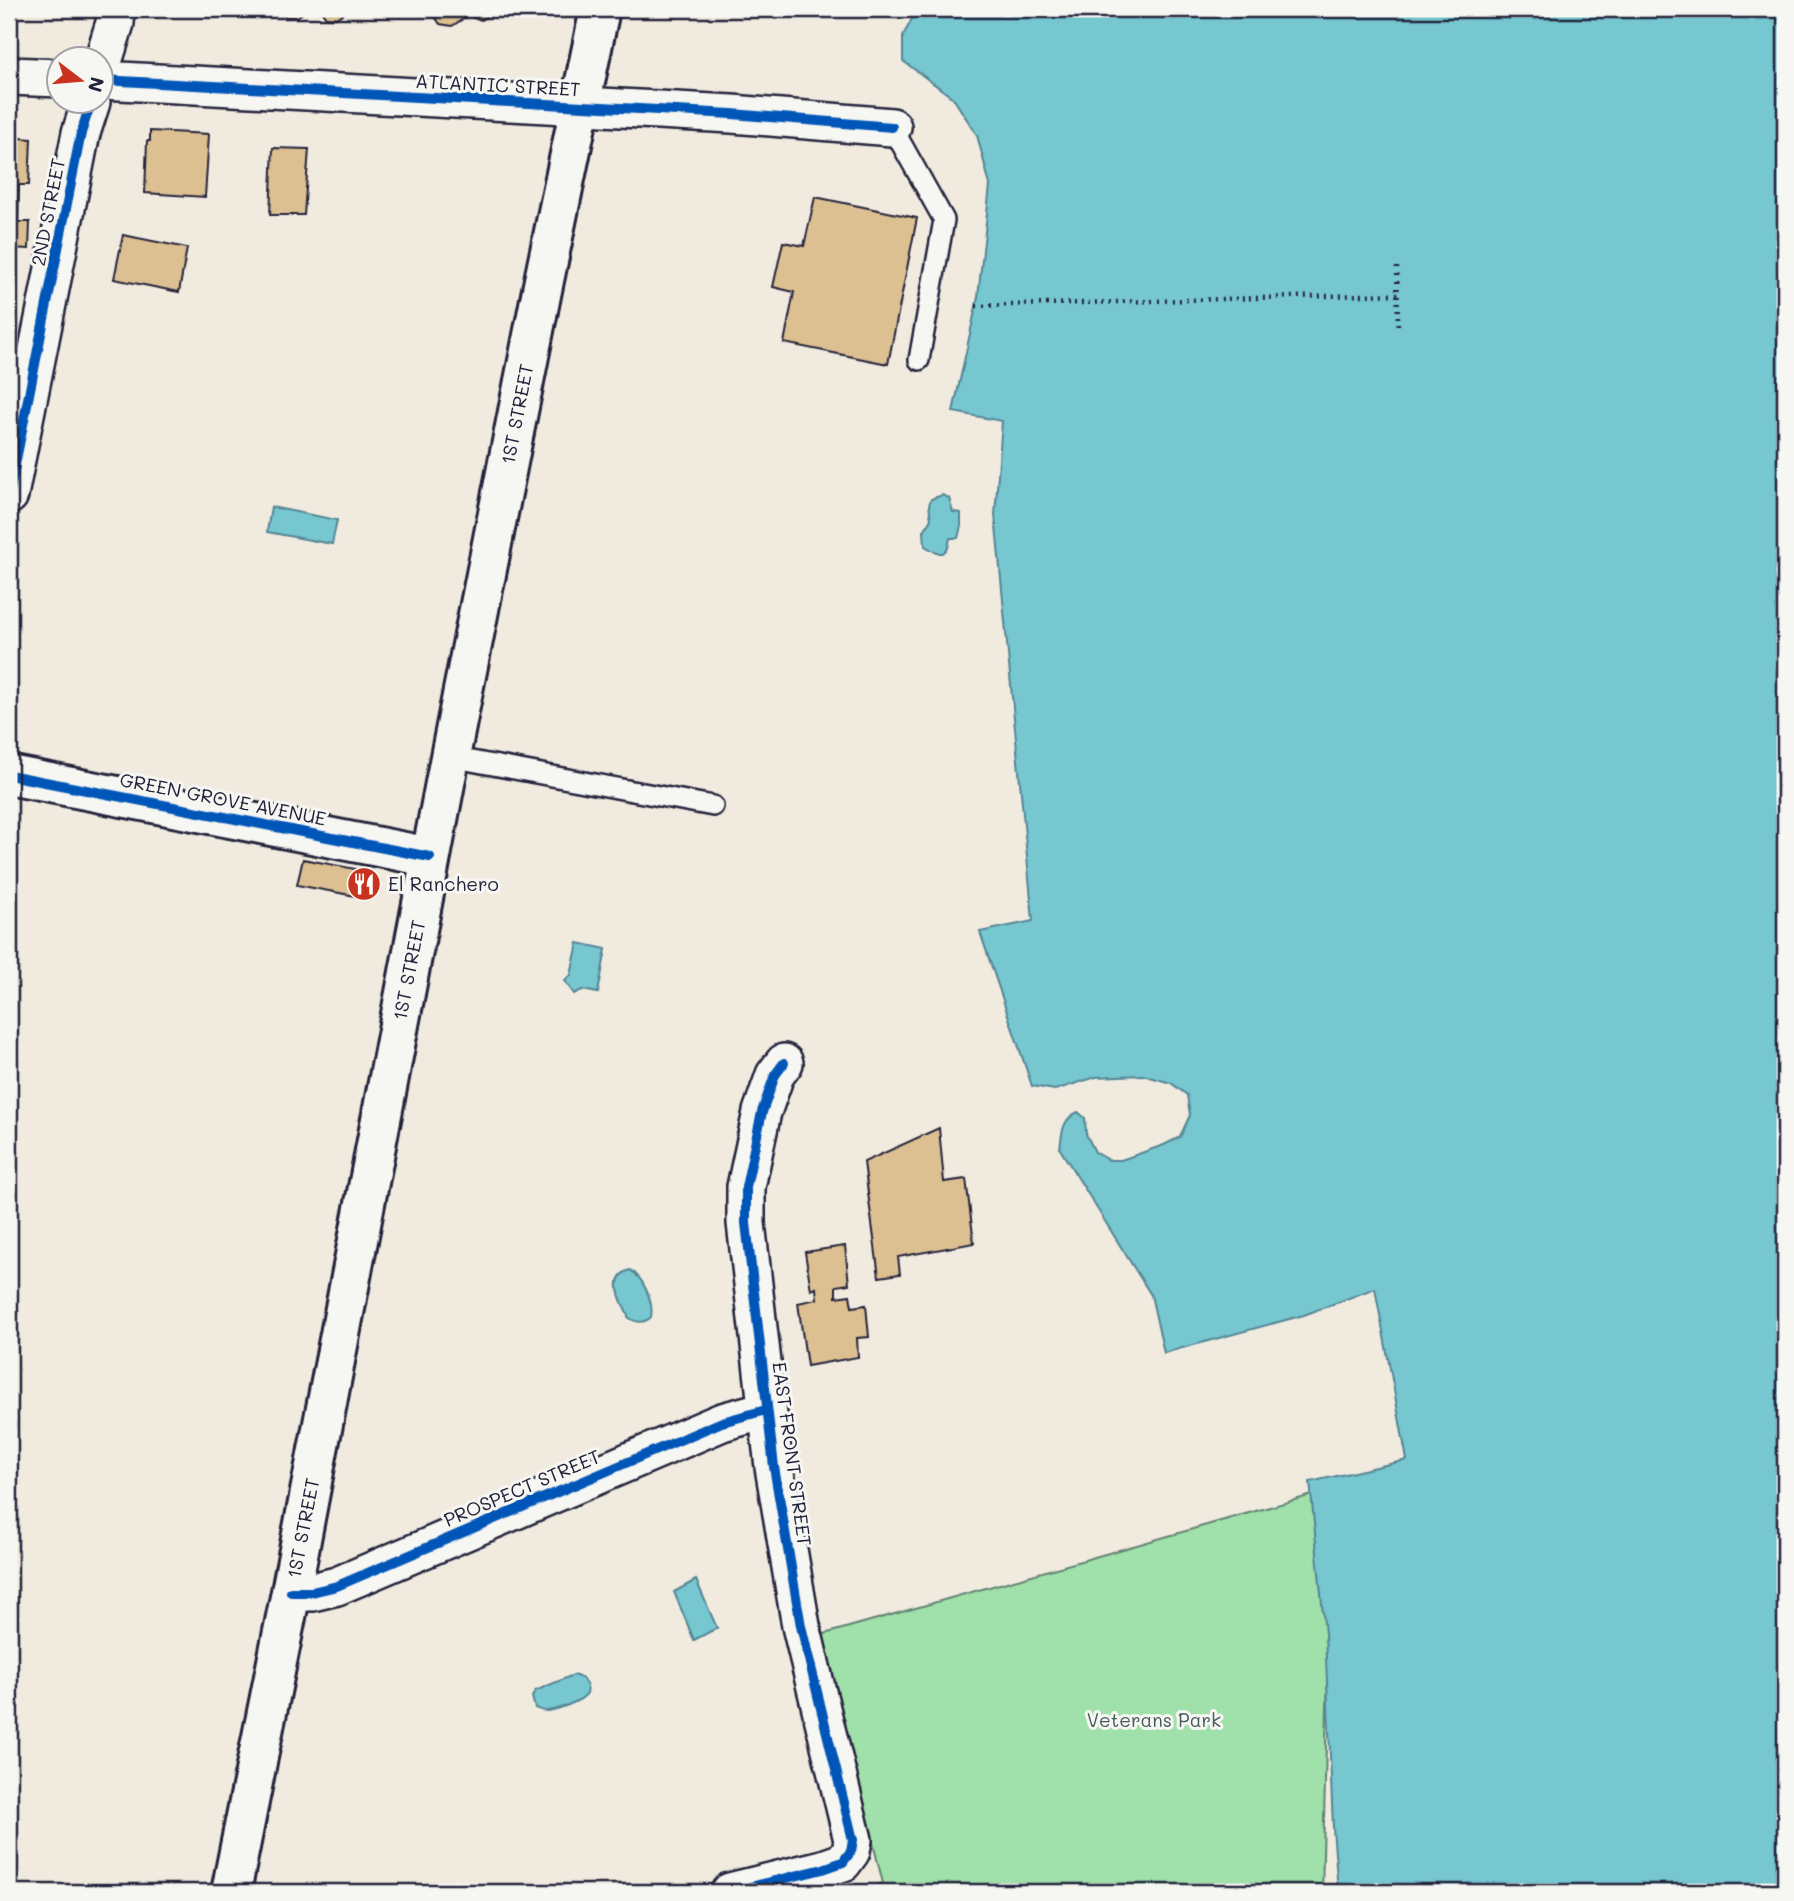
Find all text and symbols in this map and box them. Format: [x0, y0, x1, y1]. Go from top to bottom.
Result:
north arrow [46, 46, 116, 116]
street label: ATLANTIC STREET [415, 68, 581, 101]
text: N [83, 74, 111, 95]
street label: 2ND STREET [25, 156, 70, 268]
street label: 1ST STREET [495, 362, 538, 466]
street label: GREEN GROVE AVENUE [118, 766, 328, 831]
restaurant icon: El Ranchero [345, 865, 383, 903]
place label: El Ranchero [388, 871, 499, 896]
street label: 1ST STREET [387, 918, 430, 1022]
street label: EAST FRONT STREET [767, 1360, 818, 1548]
street label: PROSPECT STREET [440, 1443, 604, 1532]
street label: 1ST STREET [281, 1476, 324, 1580]
park label: Veterans Park [1087, 1707, 1221, 1732]

